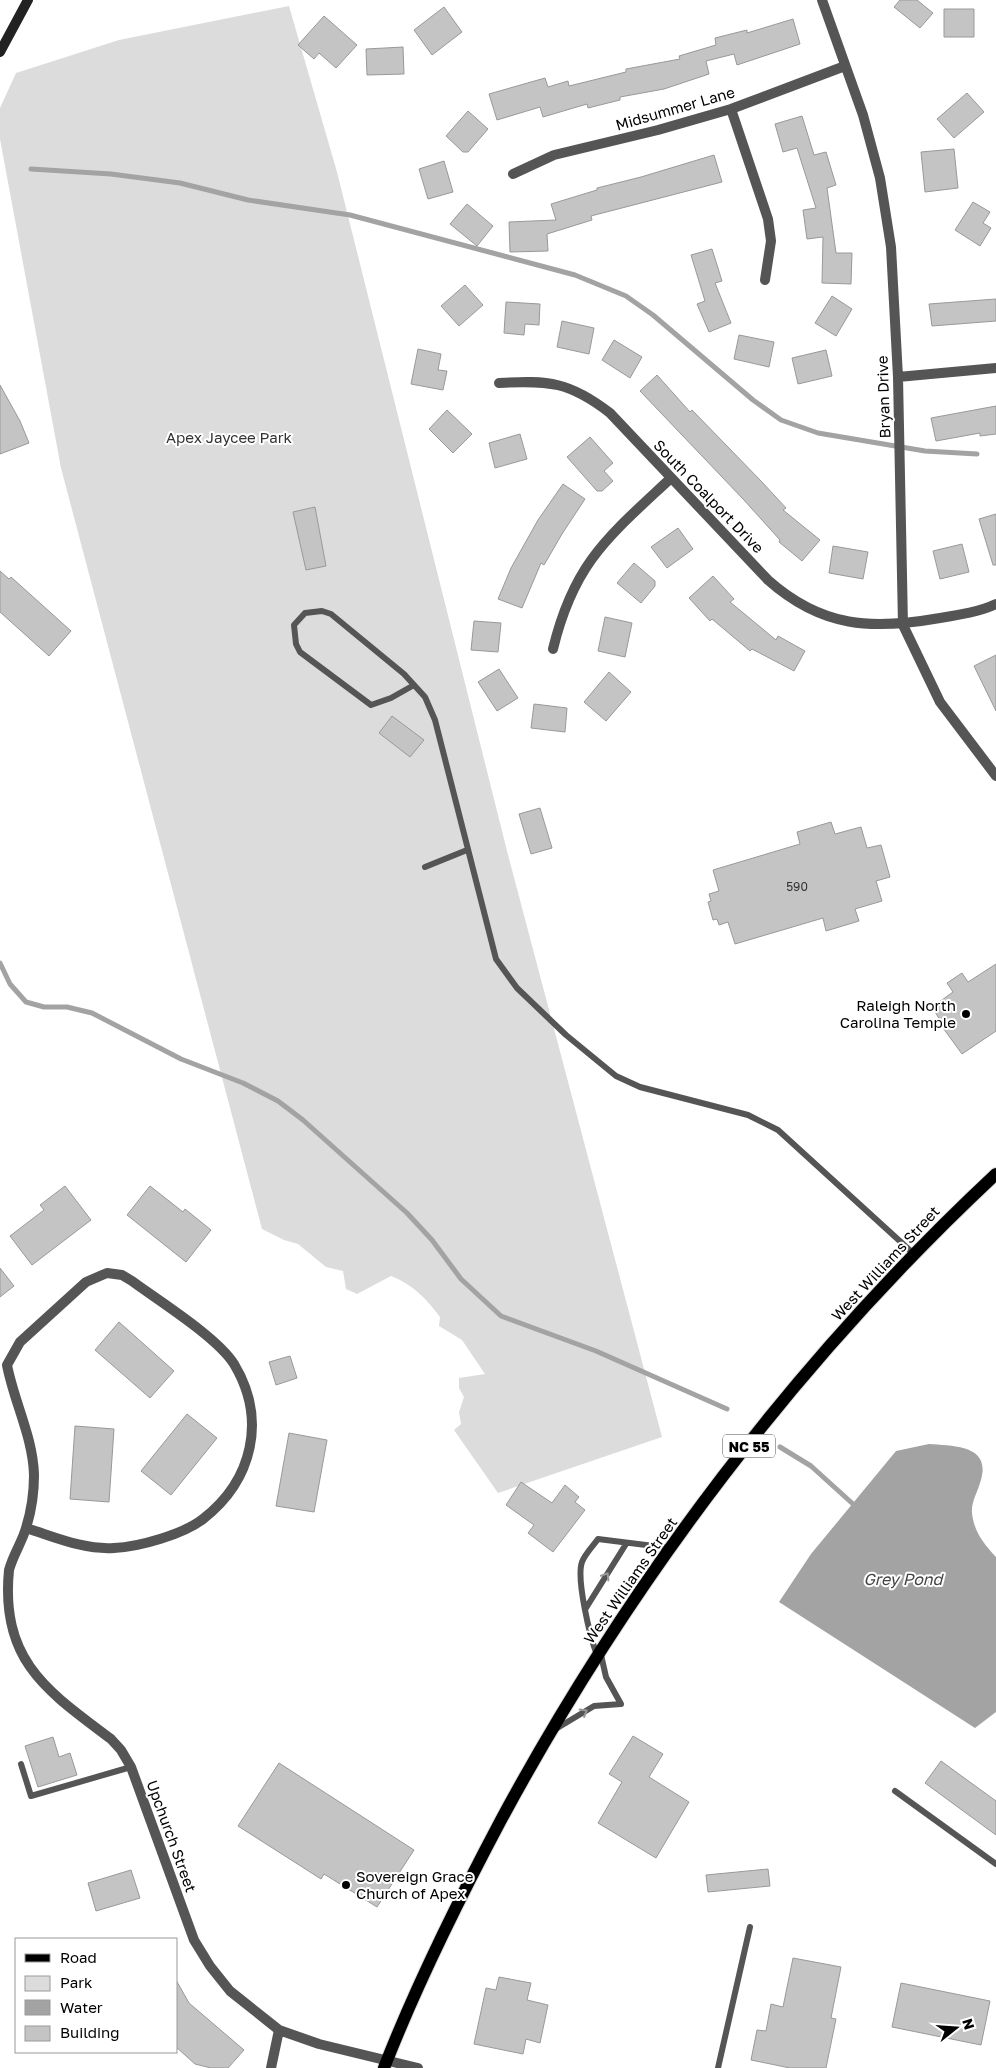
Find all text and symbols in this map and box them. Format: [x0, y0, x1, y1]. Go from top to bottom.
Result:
street label: Midsummer Lane [613, 82, 737, 134]
street label: Bryan Drive [873, 355, 893, 439]
park label: Apex Jaycee Park [166, 428, 293, 446]
street label: South Coalport Drive [650, 436, 768, 557]
house number: 590 [786, 879, 808, 894]
place label: Raleigh North Carolina Temple [840, 996, 956, 1031]
marker: Raleigh North Carolina Temple [960, 1008, 972, 1020]
street label: West Williams Street [827, 1202, 943, 1324]
road number: NC 55 [723, 1434, 775, 1458]
street label: West Williams Street [580, 1513, 680, 1647]
water label: Grey Pond [864, 1569, 945, 1589]
one-way arrow [599, 1572, 609, 1581]
one-way arrow [578, 1709, 587, 1719]
street label: Upchurch Street [143, 1778, 201, 1894]
place label: Sovereign Grace Church of Apex [356, 1867, 474, 1902]
marker: Sovereign Grace Church of Apex [340, 1879, 352, 1891]
legend [15, 1938, 178, 2053]
text: Road [60, 1948, 97, 1966]
text: Park [60, 1973, 93, 1991]
text: Water [60, 1998, 103, 2016]
north arrow [931, 2003, 981, 2053]
text: N [959, 2016, 979, 2032]
text: Building [60, 2023, 120, 2041]

